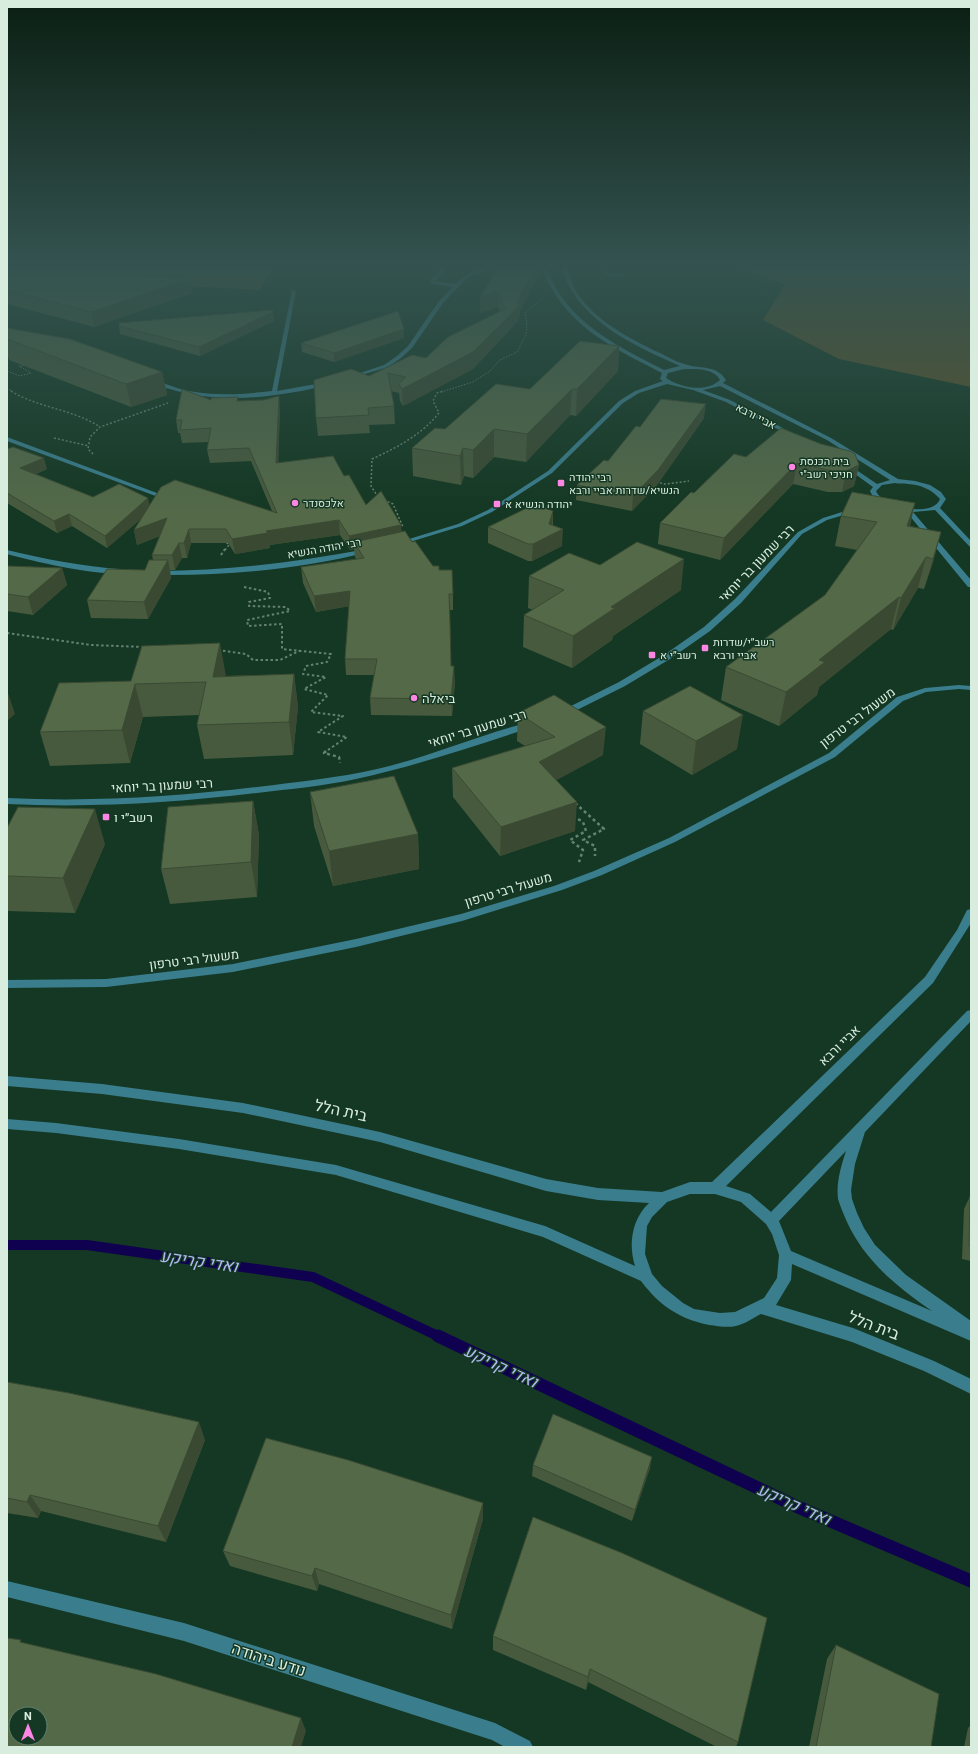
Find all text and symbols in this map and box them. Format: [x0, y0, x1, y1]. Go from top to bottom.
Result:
street label: אביי ורבא [732, 399, 779, 434]
place label: בית הכנסת חניכי רשב"י [800, 453, 853, 483]
marker: בית הכנסת חניכי רשב"י [787, 462, 797, 472]
place label: רבי יהודה הנשיא/שדרות אביי ורבא [569, 469, 680, 499]
marker: רבי יהודה הנשיא/שדרות אביי ורבא [556, 478, 566, 488]
place label: אלכסנדר [303, 495, 344, 512]
place label: יהודה הנשיא א [505, 496, 572, 513]
marker: אלכסנדר [290, 498, 300, 508]
marker: יהודה הנשיא א [492, 499, 502, 509]
street label: רבי שמעון בר יוחאי [714, 520, 798, 607]
street label: רבי יהודה הנשיא [286, 534, 362, 563]
place label: רשב״י/שדרות אביי ורבא [713, 634, 774, 664]
marker: רשב״י/שדרות אביי ורבא [700, 643, 710, 653]
place label: רשב״י א [660, 647, 697, 664]
marker: רשב״י א [647, 650, 657, 660]
street label: משעול רבי טרפון [816, 683, 899, 752]
place label: ביאלה [422, 689, 456, 708]
marker: ביאלה [409, 693, 419, 703]
street label: רבי שמעון בר יוחאי [426, 705, 529, 752]
street label: רבי שמעון בר יוחאי [111, 773, 213, 798]
place label: רשב״י ו [114, 808, 153, 827]
marker: רשב״י ו [101, 812, 111, 822]
street label: משעול רבי טרפון [462, 867, 554, 912]
street label: משעול רבי טרפון [148, 945, 240, 974]
street label: אביי ורבא [814, 1021, 865, 1070]
street label: בית הלל [312, 1094, 370, 1128]
water label: ואדי קריקע [158, 1244, 241, 1279]
street label: בית הלל [845, 1305, 903, 1347]
water label: ואדי קריקע [460, 1339, 543, 1395]
water label: ואדי קריקע [753, 1477, 836, 1532]
street label: נודע ביהודה [228, 1637, 309, 1683]
north arrow [8, 1706, 48, 1746]
text: N [24, 1708, 32, 1725]

